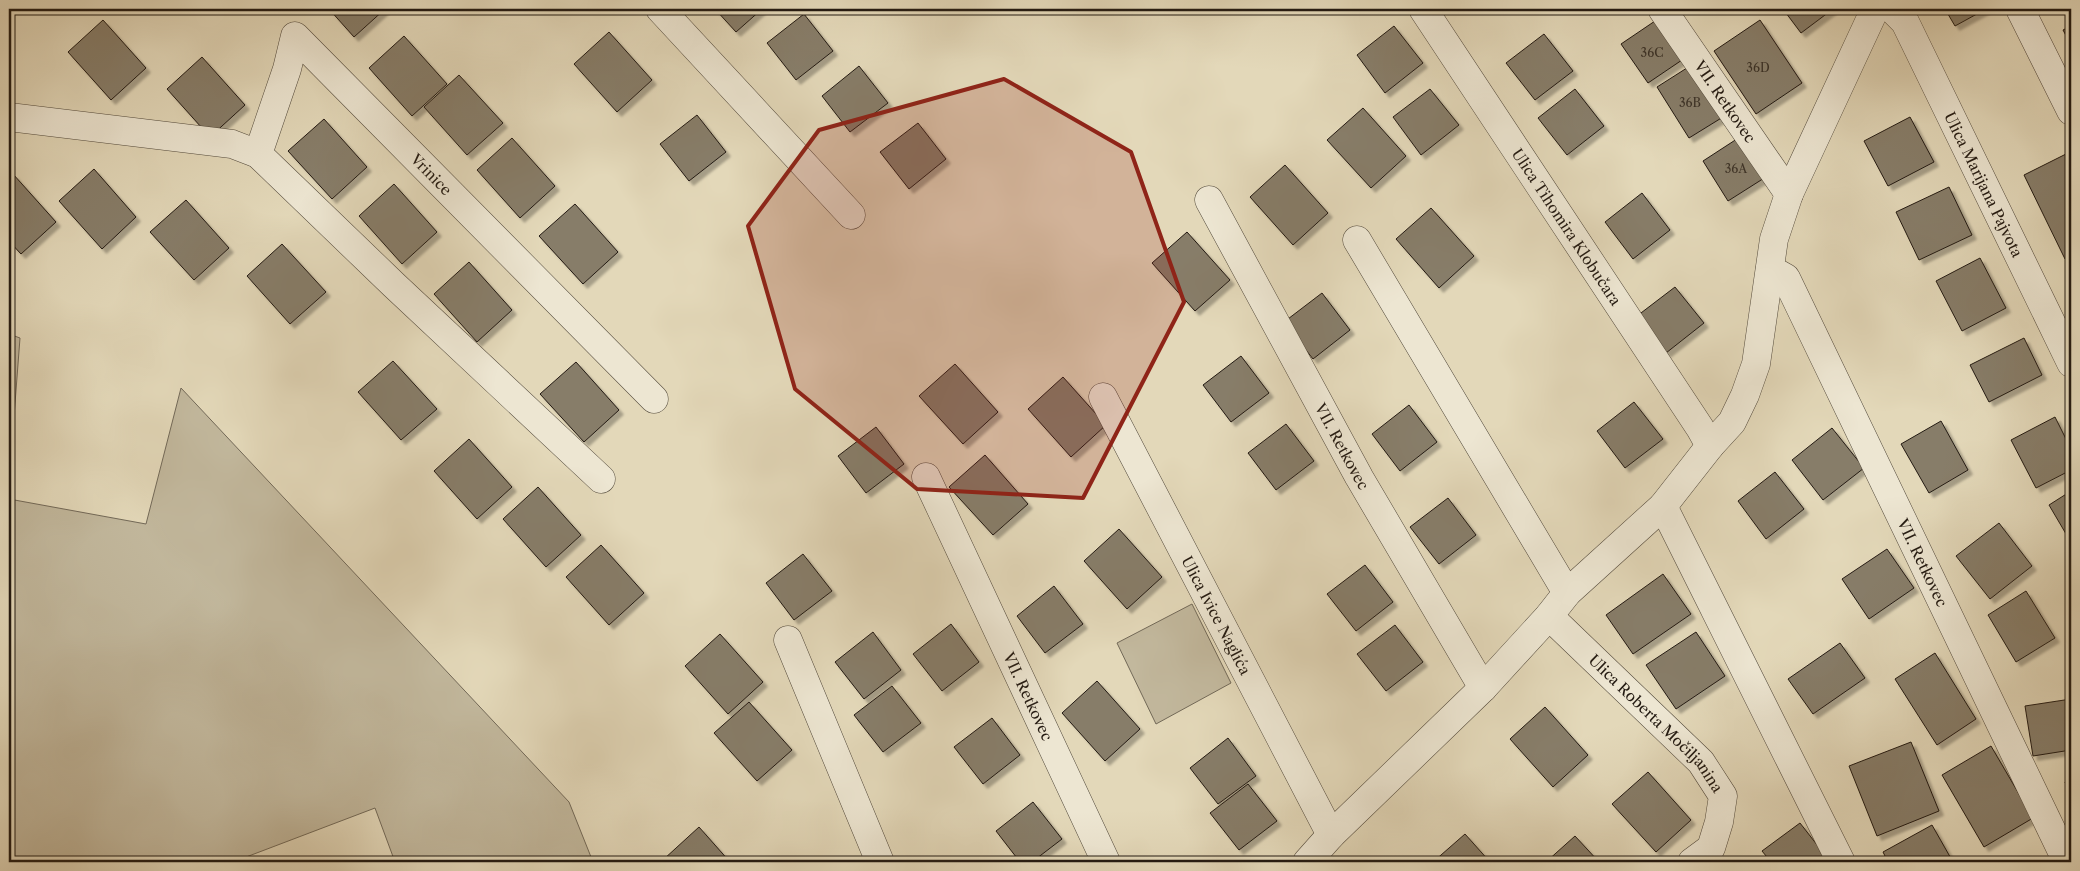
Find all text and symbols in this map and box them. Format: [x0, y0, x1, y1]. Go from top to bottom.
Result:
house number: 36C [1641, 45, 1663, 60]
street label: VII. Retkovec [1690, 56, 1760, 146]
house number: 36D [1746, 60, 1770, 75]
house number: 36B [1679, 95, 1701, 110]
street label: Ulica Marijana Pajvota [1941, 109, 2028, 260]
street label: Ulica Tihomira Klobučara [1508, 145, 1626, 309]
street label: Vrinice [406, 149, 456, 199]
house number: 36A [1725, 161, 1748, 176]
street label: VII. Retkovec [1311, 399, 1374, 493]
street label: VII. Retkovec [1893, 514, 1952, 610]
street label: Ulica Ivice Naglića [1178, 553, 1255, 678]
street label: VII. Retkovec [999, 648, 1057, 744]
street label: Ulica Roberta Močiljanina [1585, 650, 1728, 796]

